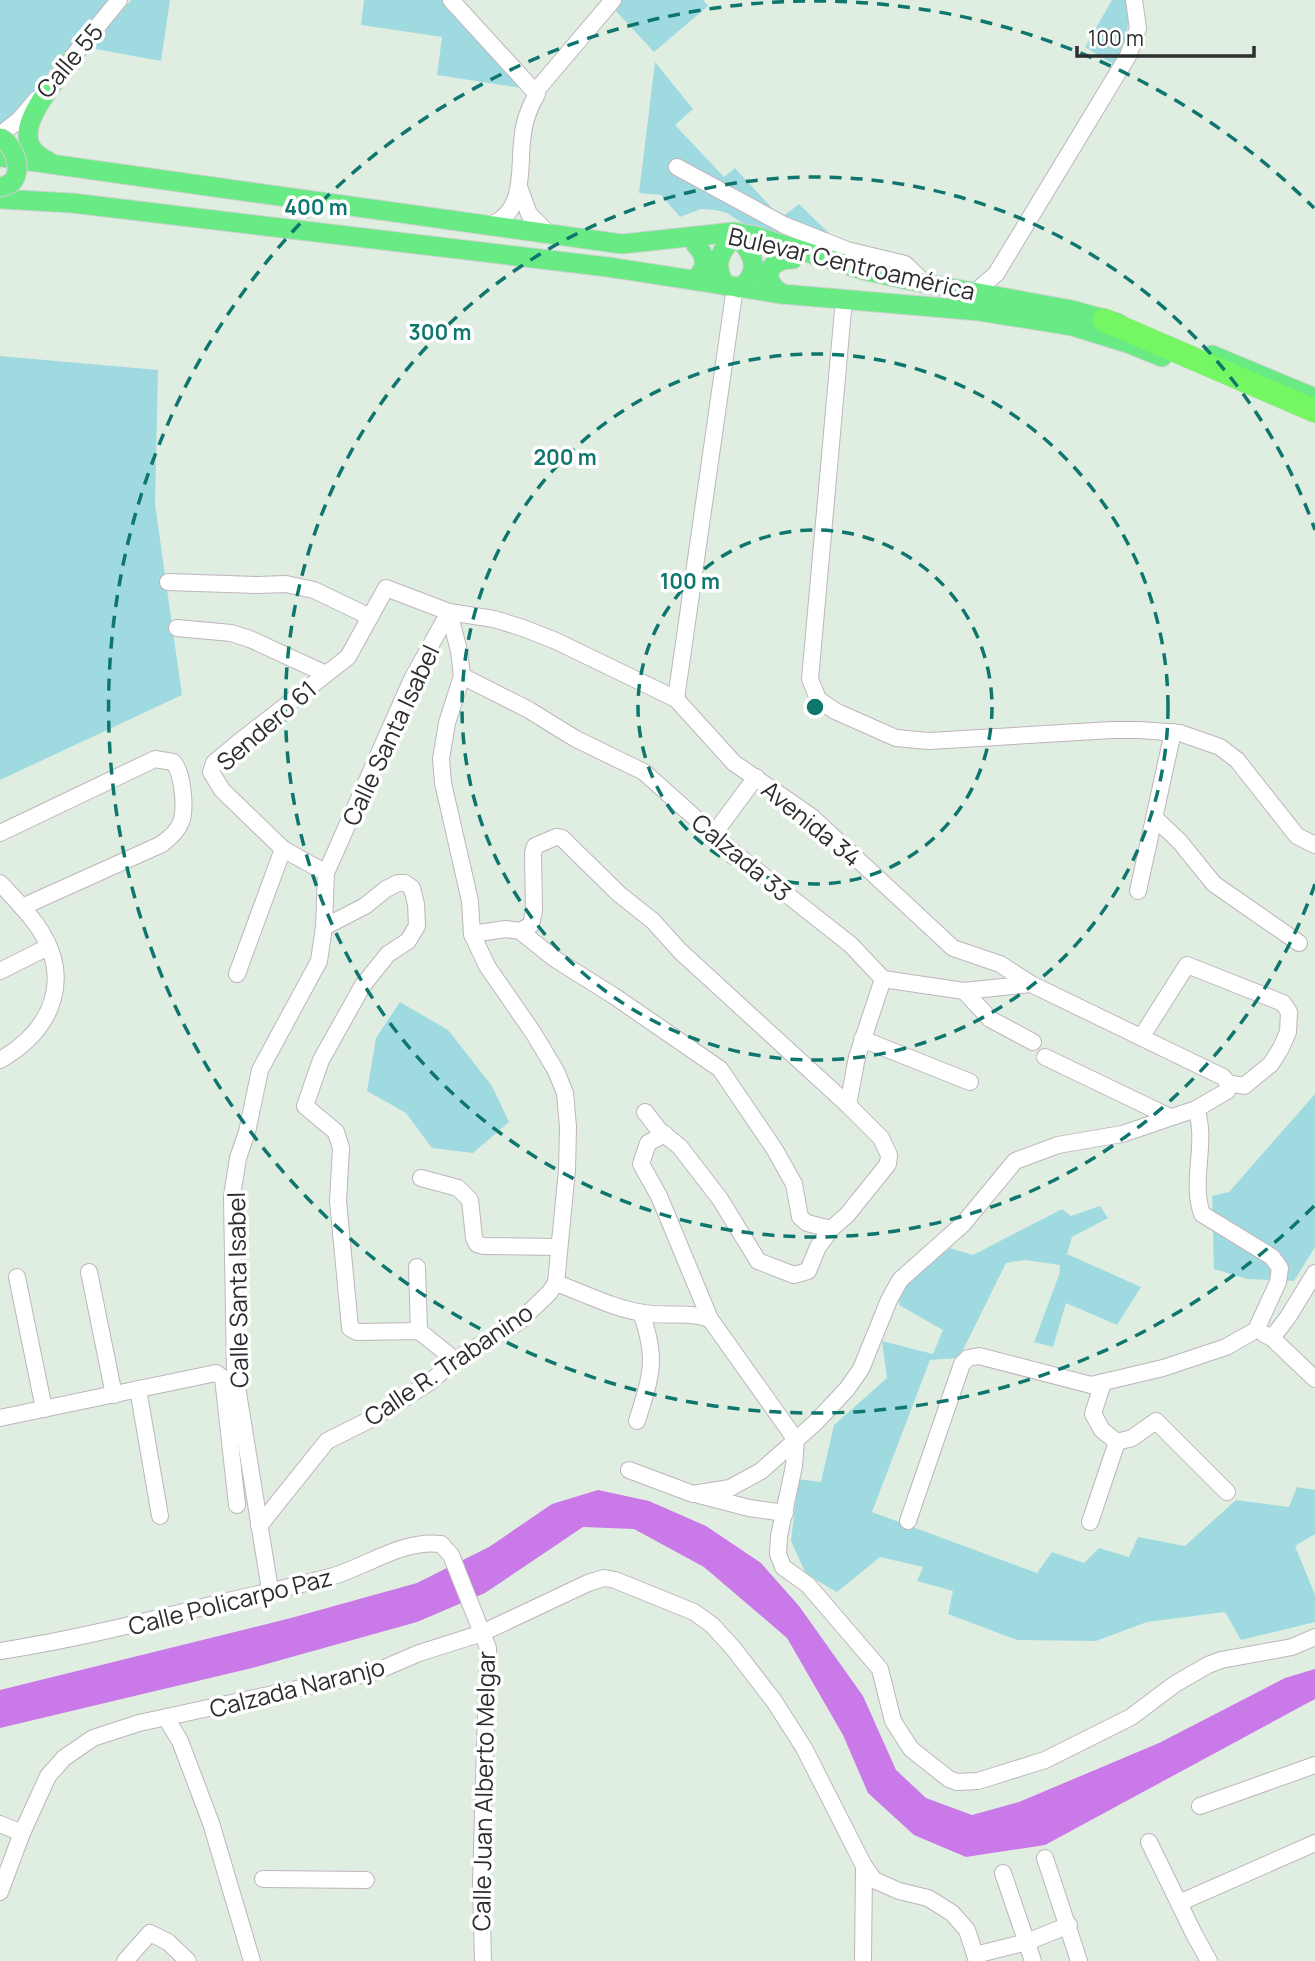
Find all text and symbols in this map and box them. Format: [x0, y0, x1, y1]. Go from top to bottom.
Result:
scale bar [1077, 14, 1254, 58]
street label: Calle 55 [28, 16, 110, 104]
text: 100 m [1088, 24, 1144, 52]
text: 400 m [284, 193, 348, 221]
street label: Bulevar Centroamérica [725, 219, 979, 307]
text: 300 m [409, 318, 471, 346]
text: 200 m [533, 443, 597, 471]
text: 100 m [660, 567, 720, 595]
street label: Calle Santa Isabel [334, 639, 446, 831]
street label: Sendero 61 [209, 672, 323, 778]
centre of rings [803, 695, 827, 719]
street label: Avenida 34 [755, 773, 869, 873]
street label: Calzada 33 [685, 806, 799, 908]
street label: Calle Santa Isabel [219, 1192, 255, 1388]
street label: Calle R. Trabanino [357, 1295, 539, 1433]
street label: Calle Policarpo Paz [125, 1560, 335, 1642]
street label: Calzada Naranjo [206, 1649, 388, 1725]
street label: Calle Juan Alberto Melgar [464, 1650, 502, 1931]

